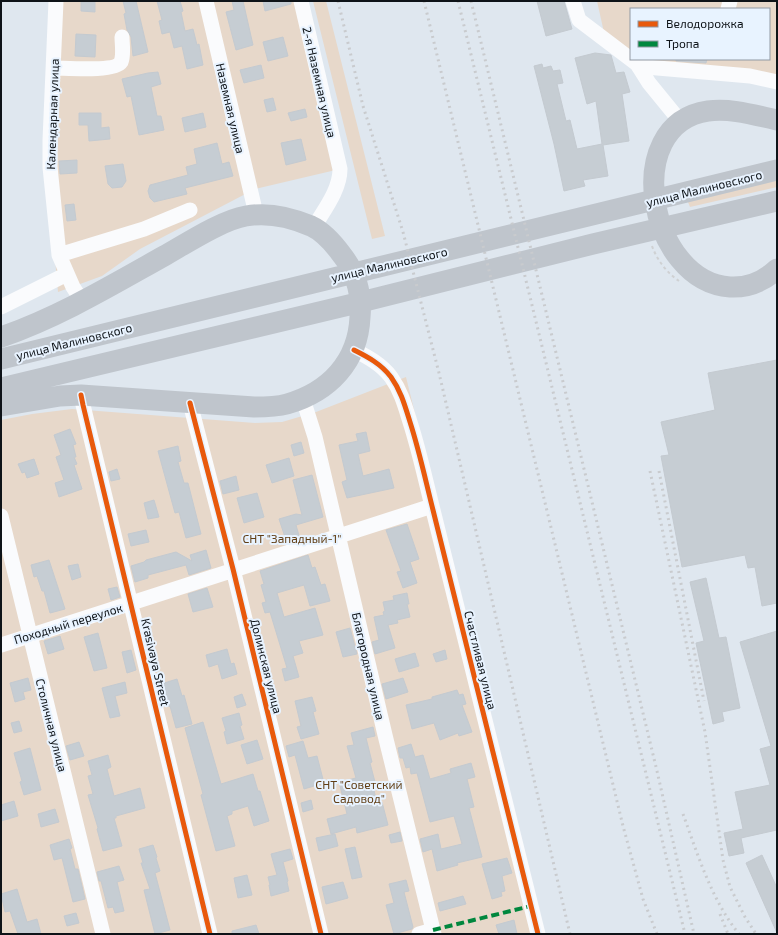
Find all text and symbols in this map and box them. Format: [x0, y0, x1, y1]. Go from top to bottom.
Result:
legend [630, 8, 770, 60]
text: Велодорожка [666, 16, 744, 30]
street label: 2-я Наземная улица [299, 25, 340, 139]
text: Тропа [666, 36, 699, 50]
street label: Календарная улица [43, 58, 62, 170]
street label: Наземная улица [213, 61, 248, 155]
street label: улица Малиновского [645, 167, 764, 210]
street label: улица Малиновского [329, 244, 449, 285]
street label: улица Малиновского [15, 320, 134, 363]
park label: СНТ "Западный-1" [242, 531, 342, 545]
street label: Походный переулок [12, 600, 125, 647]
street label: Счастливая улица [461, 609, 500, 711]
street label: Благородная улица [349, 611, 388, 721]
street label: Krasivaya Street [139, 617, 173, 708]
street label: Долинская улица [247, 617, 286, 715]
street label: Столичная улица [33, 677, 70, 773]
park label: СНТ "Советский Садовод" [315, 777, 403, 805]

